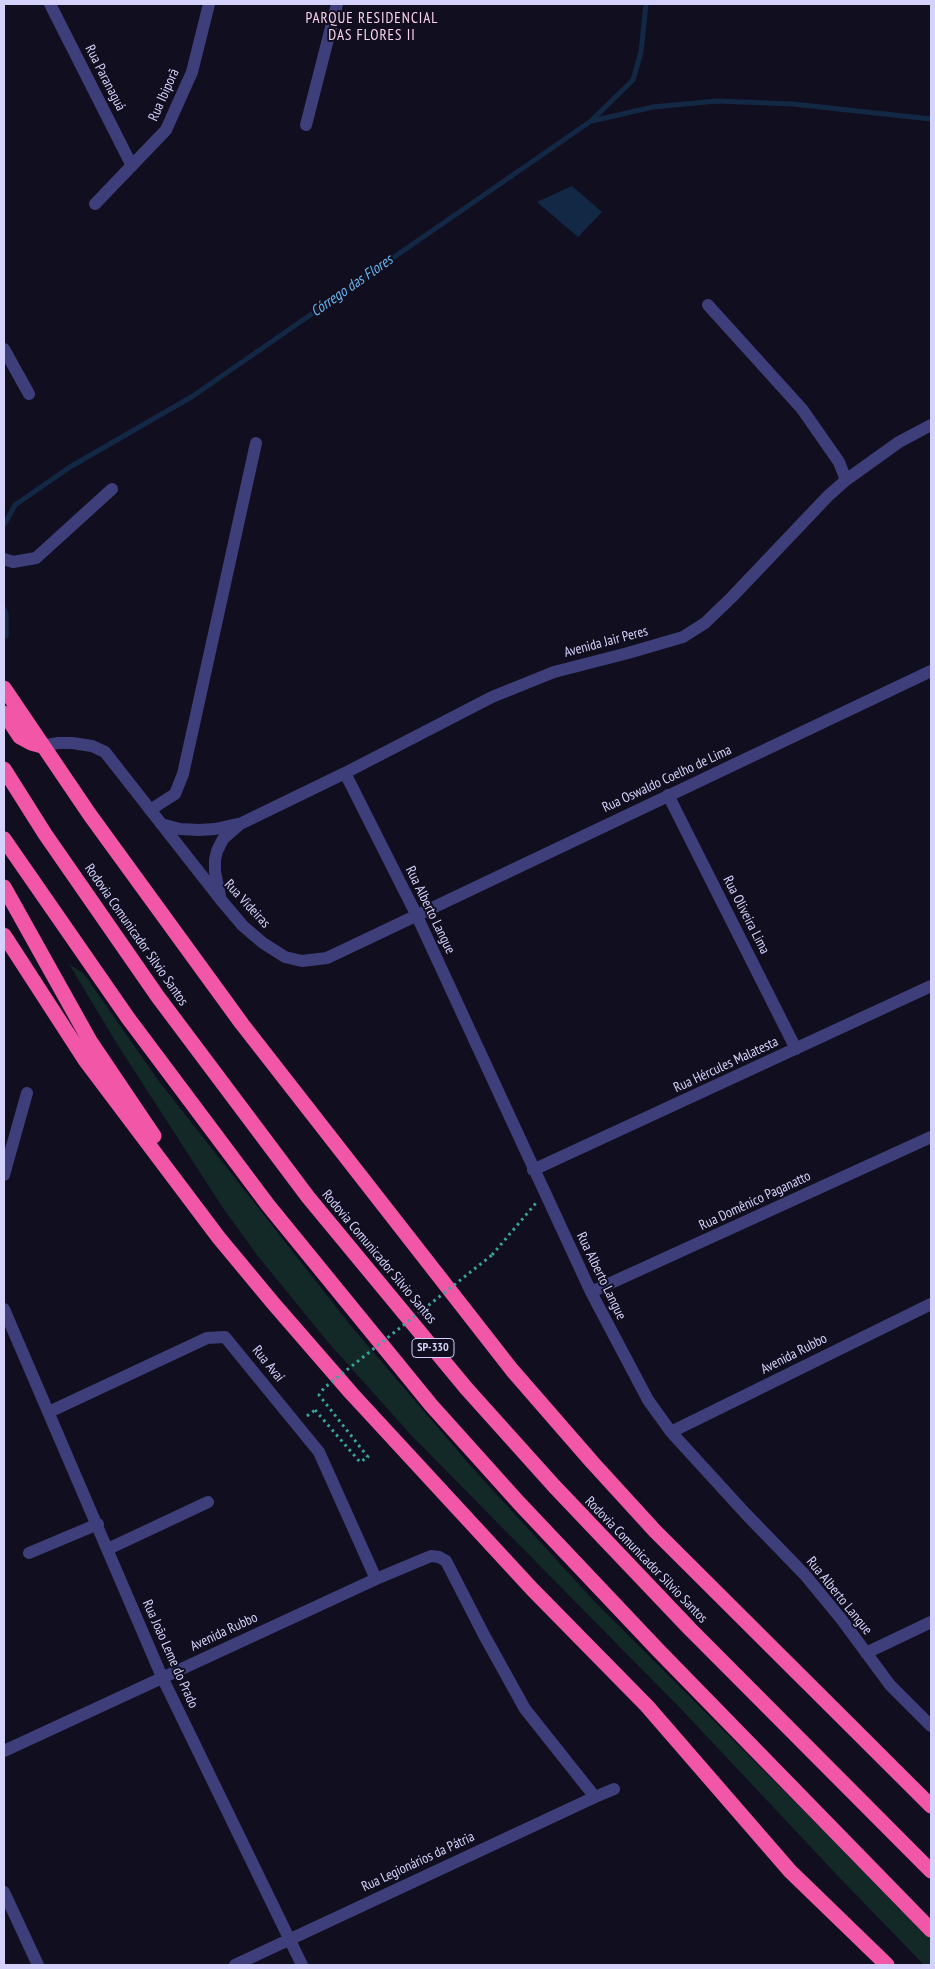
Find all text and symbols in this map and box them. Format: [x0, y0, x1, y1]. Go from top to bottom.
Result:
district label: PARQUE RESIDENCIAL DAS FLORES II [303, 10, 441, 45]
street label: Rua Paranaguá [81, 42, 129, 114]
street label: Rua Ibiporã [145, 66, 183, 124]
water label: Córrego das Flores [308, 251, 396, 321]
street label: Avenida Jair Peres [562, 623, 650, 661]
street label: Rua Oswaldo Coelho de Lima [600, 742, 734, 816]
street label: Rodovia Comunicador Silvio Santos [81, 861, 191, 1009]
street label: Rua Alberto Langue [402, 863, 458, 957]
street label: Rua Oliveira Lima [719, 873, 773, 957]
street label: Rua Videiras [220, 876, 274, 932]
street label: Rua Hércules Malatesta [671, 1033, 781, 1097]
street label: Rua Domênico Paganatto [697, 1168, 813, 1234]
street label: Rodovia Comunicador Silvio Santos [318, 1187, 440, 1327]
street label: Rua Alberto Langue [573, 1229, 629, 1323]
street label: Avenida Rubbo [758, 1330, 830, 1378]
road number: SP-330 [412, 1339, 454, 1358]
street label: Rua Avaí [248, 1343, 288, 1385]
street label: Rodovia Comunicador Silvio Santos [581, 1493, 711, 1627]
street label: Rua Alberto Langue [802, 1554, 876, 1638]
street label: Rua João Leme do Prado [139, 1597, 201, 1711]
street label: Avenida Rubbo [188, 1609, 260, 1655]
street label: Rua Legionários da Pátria [359, 1828, 477, 1896]

